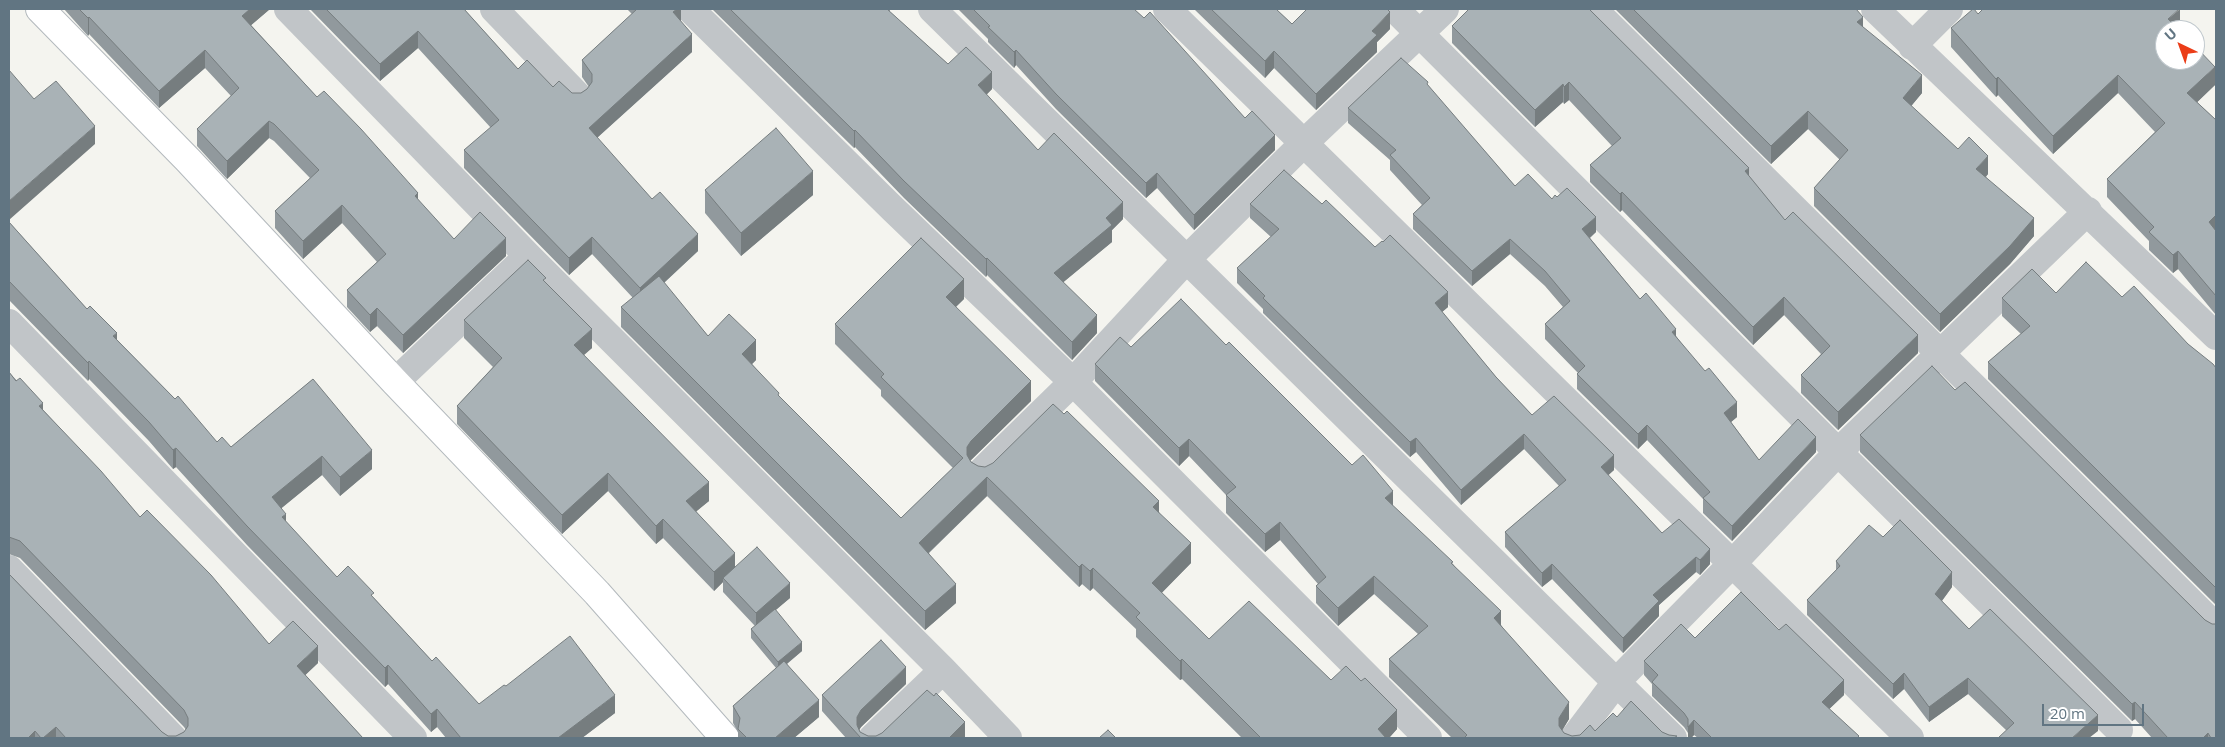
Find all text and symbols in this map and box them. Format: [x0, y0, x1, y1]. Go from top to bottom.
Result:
north arrow [2155, 20, 2205, 70]
text: U [2160, 24, 2181, 45]
scale bar [2045, 694, 2148, 726]
text: 20 m [2050, 703, 2085, 723]

